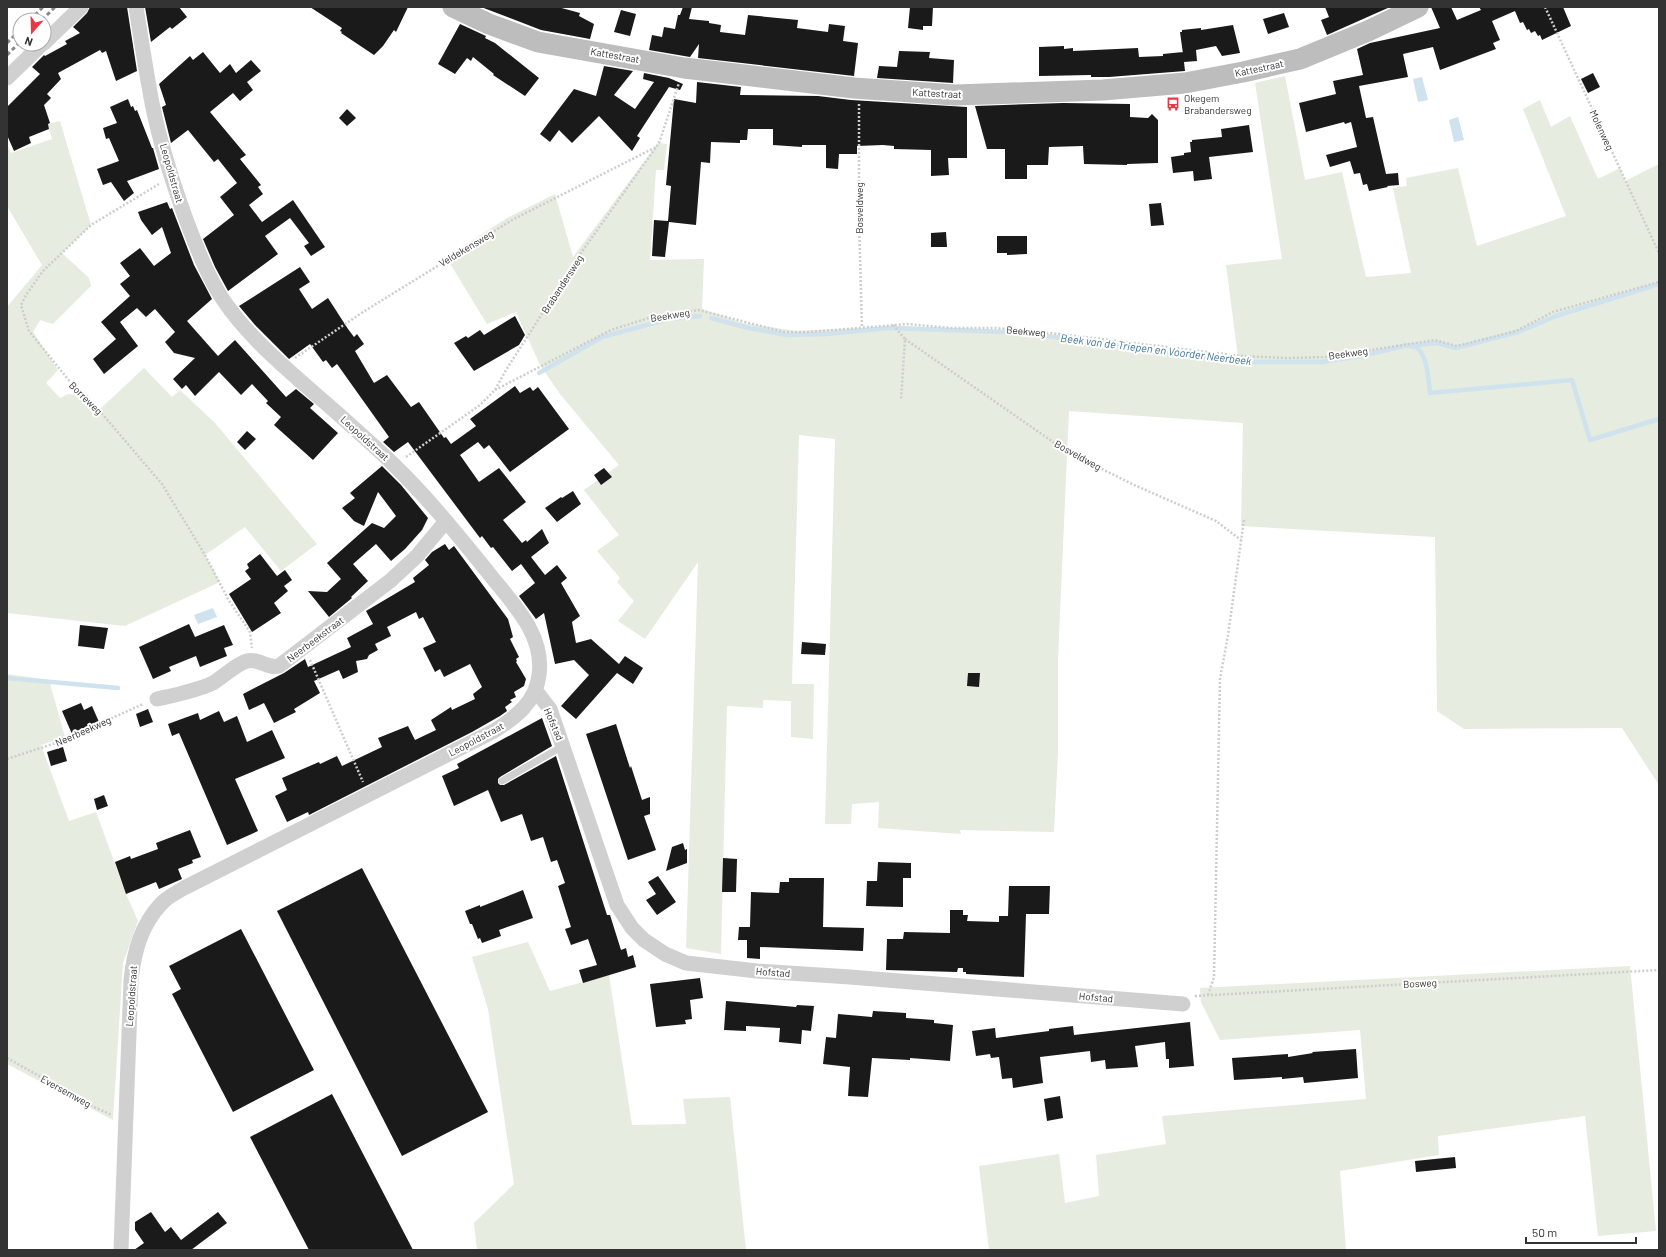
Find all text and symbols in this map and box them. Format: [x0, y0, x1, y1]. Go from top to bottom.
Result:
north arrow [12, 12, 52, 52]
text: N [23, 35, 34, 49]
street label: Kattestraat [590, 45, 641, 65]
street label: Kattestraat [1234, 57, 1285, 79]
street label: Kattestraat [912, 86, 962, 100]
place label: Okegem Brabandersweg [1184, 92, 1252, 116]
bus stop icon: Okegem Brabandersweg [1165, 96, 1181, 112]
street label: Molenweg [1587, 108, 1617, 152]
street label: Leopoldstraat [158, 142, 186, 204]
street label: Bosveldweg [853, 182, 865, 234]
street label: Veldekensweg [437, 227, 495, 269]
street label: Brabandersweg [539, 252, 585, 316]
street label: Beekweg [649, 306, 691, 324]
street label: Beekweg [1006, 323, 1046, 339]
water label: Beek van de Triepen en Voorder Neerbeek [1060, 331, 1253, 367]
street label: Beekweg [1328, 344, 1368, 362]
street label: Borreweg [67, 379, 105, 417]
street label: Leopoldstraat [338, 413, 392, 463]
street label: Bosveldweg [1053, 437, 1103, 473]
street label: Neerbeekstraat [284, 614, 346, 664]
street label: Hofstad [542, 706, 566, 742]
street label: Neerbeekweg [53, 713, 113, 749]
street label: Leopoldstraat [446, 719, 506, 759]
street label: Leopoldstraat [123, 965, 139, 1027]
street label: Hofstad [755, 965, 791, 979]
street label: Bosweg [1403, 976, 1437, 990]
street label: Hofstad [1078, 990, 1114, 1004]
street label: Eversemweg [39, 1072, 93, 1110]
scale bar [1526, 1219, 1636, 1245]
text: 50 m [1532, 1225, 1557, 1239]

